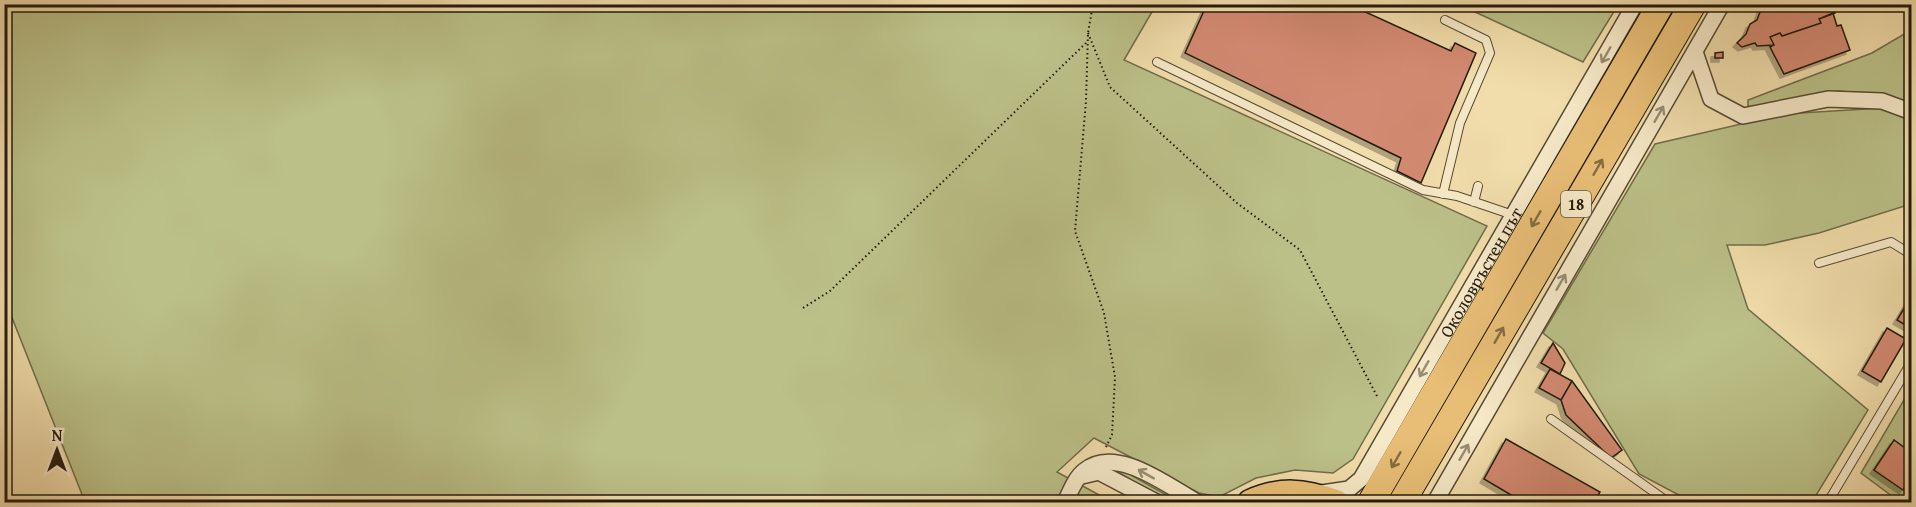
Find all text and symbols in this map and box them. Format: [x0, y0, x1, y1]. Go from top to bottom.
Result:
one-way arrow [1600, 46, 1612, 63]
one-way arrow [1653, 106, 1665, 123]
one-way arrow [1592, 159, 1604, 176]
road number: 18 [1561, 191, 1591, 217]
street label: Околовръстен път [1432, 201, 1529, 342]
one-way arrow [1530, 210, 1542, 227]
one-way arrow [1555, 274, 1567, 291]
one-way arrow [1494, 327, 1506, 344]
one-way arrow [1418, 360, 1429, 378]
north arrow [27, 420, 87, 480]
text: N [52, 423, 63, 447]
one-way arrow [1459, 443, 1470, 461]
one-way arrow [1390, 451, 1402, 468]
one-way arrow [1138, 468, 1155, 480]

